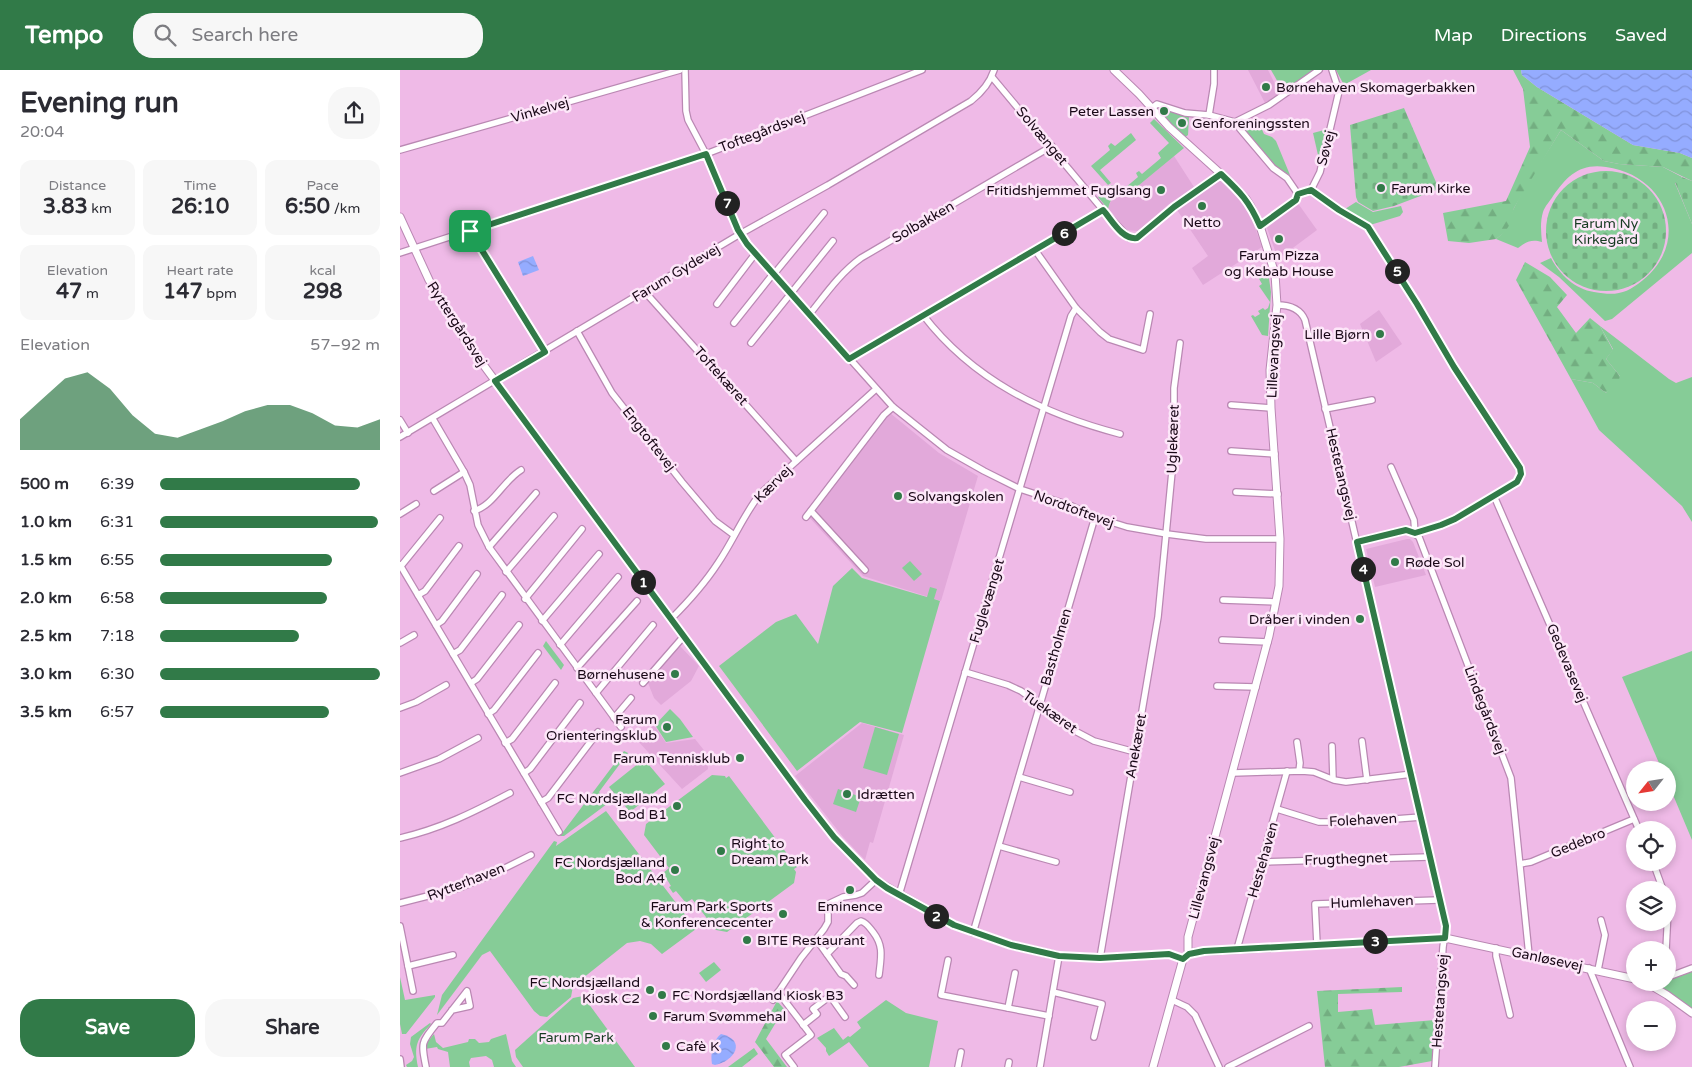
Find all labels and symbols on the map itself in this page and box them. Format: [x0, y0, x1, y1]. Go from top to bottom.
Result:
place label: Børnehaven Skomagerbakken [1276, 79, 1475, 96]
marker: Børnehaven Skomagerbakken [1260, 81, 1272, 93]
street label: Vinkelvej [509, 94, 571, 126]
street label: Solvænget [1013, 103, 1072, 169]
place label: Peter Lassen [1069, 103, 1154, 120]
marker: Peter Lassen [1158, 105, 1170, 117]
street label: Toftegårdsvej [717, 108, 807, 156]
place label: Genforeningssten [1192, 115, 1310, 132]
marker: Genforeningssten [1176, 117, 1188, 129]
street label: Søvej [1313, 128, 1339, 168]
place label: Farum Kirke [1391, 180, 1470, 197]
place label: Fritidshjemmet Fuglsang [986, 182, 1151, 199]
marker: Farum Kirke [1375, 182, 1387, 194]
marker: Fritidshjemmet Fuglsang [1155, 184, 1167, 196]
pin: 7 [714, 190, 740, 216]
street label: Solbakken [889, 197, 957, 247]
marker: Netto [1196, 200, 1208, 212]
pin [449, 210, 491, 252]
place label: Netto [1183, 214, 1221, 231]
park label: Farum Ny Kirkegård [1574, 215, 1639, 248]
pin: 6 [1052, 220, 1076, 246]
marker: Farum Pizza og Kebab House [1273, 233, 1285, 245]
street label: Farum Gydevej [629, 240, 723, 306]
place label: Farum Pizza og Kebab House [1224, 247, 1334, 280]
pin: 5 [1384, 258, 1410, 284]
street label: Ryttergårdsvej [423, 278, 491, 370]
street label: Lillevangsvej [1263, 313, 1285, 399]
place label: Lille Bjørn [1304, 326, 1370, 343]
marker: Lille Bjørn [1374, 328, 1386, 340]
street label: Toftekæret [690, 343, 752, 409]
street label: Engtoftevej [619, 403, 679, 475]
street label: Uglekæret [1163, 403, 1183, 474]
street label: Hestetangsvej [1322, 426, 1360, 522]
street label: Kærvej [751, 462, 795, 506]
street label: Nordtoftevej [1031, 487, 1117, 531]
place label: Solvangskolen [908, 488, 1004, 505]
marker: Solvangskolen [892, 490, 904, 502]
place label: Røde Sol [1405, 554, 1465, 571]
street label: Fuglevænget [966, 556, 1008, 645]
pin: 4 [1350, 556, 1376, 582]
marker: Røde Sol [1389, 556, 1401, 568]
pin: 1 [630, 570, 656, 594]
street label: Bastholmen [1037, 606, 1075, 688]
place label: Dråber i vinden [1249, 611, 1350, 628]
marker: Dråber i vinden [1354, 613, 1366, 625]
street label: Gedevasevej [1543, 621, 1591, 705]
street label: Lindegårdsvej [1460, 664, 1510, 756]
place label: Børnehusene [577, 666, 665, 683]
marker: Børnehusene [669, 668, 681, 680]
street label: Tuekæret [1019, 687, 1081, 737]
place label: Farum Orienteringsklub [546, 711, 657, 744]
street label: Anekæret [1122, 712, 1150, 780]
marker: Farum Orienteringsklub [661, 721, 673, 733]
place label: Farum Tennisklub [613, 750, 730, 767]
marker: Farum Tennisklub [734, 752, 746, 764]
north arrow [1626, 761, 1676, 811]
place label: Idrætten [857, 786, 915, 803]
marker: Idrætten [841, 788, 853, 800]
place label: FC Nordsjælland Bod B1 [557, 790, 667, 823]
marker: FC Nordsjælland Bod B1 [671, 800, 683, 812]
street label: Folehaven [1329, 810, 1397, 830]
street label: Hestehaven [1244, 820, 1282, 900]
street label: Gedebro [1548, 824, 1608, 862]
place label: Right to Dream Park [731, 835, 809, 868]
street label: Lillevangsvej [1185, 835, 1223, 921]
marker: Right to Dream Park [715, 845, 727, 857]
street label: Frugthegnet [1304, 849, 1389, 869]
place label: FC Nordsjælland Bod A4 [555, 854, 665, 887]
street label: Rytterhaven [425, 859, 507, 905]
marker: FC Nordsjælland Bod A4 [669, 864, 681, 876]
marker: Eminence [844, 884, 856, 896]
street label: Humlehaven [1330, 892, 1414, 912]
place label: Farum Park Sports & Konferencecenter [641, 898, 774, 931]
place label: Eminence [817, 898, 883, 915]
pin: 2 [924, 904, 948, 928]
marker: Farum Park Sports & Konferencecenter [777, 908, 789, 920]
pin: 3 [1362, 928, 1388, 954]
place label: BITE Restaurant [757, 932, 866, 949]
marker: BITE Restaurant [741, 934, 753, 946]
street label: Ganløsevej [1510, 943, 1584, 975]
street label: Hestetangsvej [1428, 953, 1452, 1049]
place label: FC Nordsjælland Kiosk C2 [530, 974, 640, 1007]
marker: FC Nordsjælland Kiosk C2 [644, 984, 656, 996]
place label: FC Nordsjælland Kiosk B3 [672, 987, 844, 1004]
marker: FC Nordsjælland Kiosk B3 [656, 989, 668, 1001]
place label: Farum Svømmehal [663, 1008, 786, 1025]
marker: Farum Svømmehal [647, 1010, 659, 1022]
park label: Farum Park [538, 1029, 614, 1046]
place label: Cafè K [676, 1038, 719, 1055]
marker: Cafè K [660, 1040, 672, 1052]

